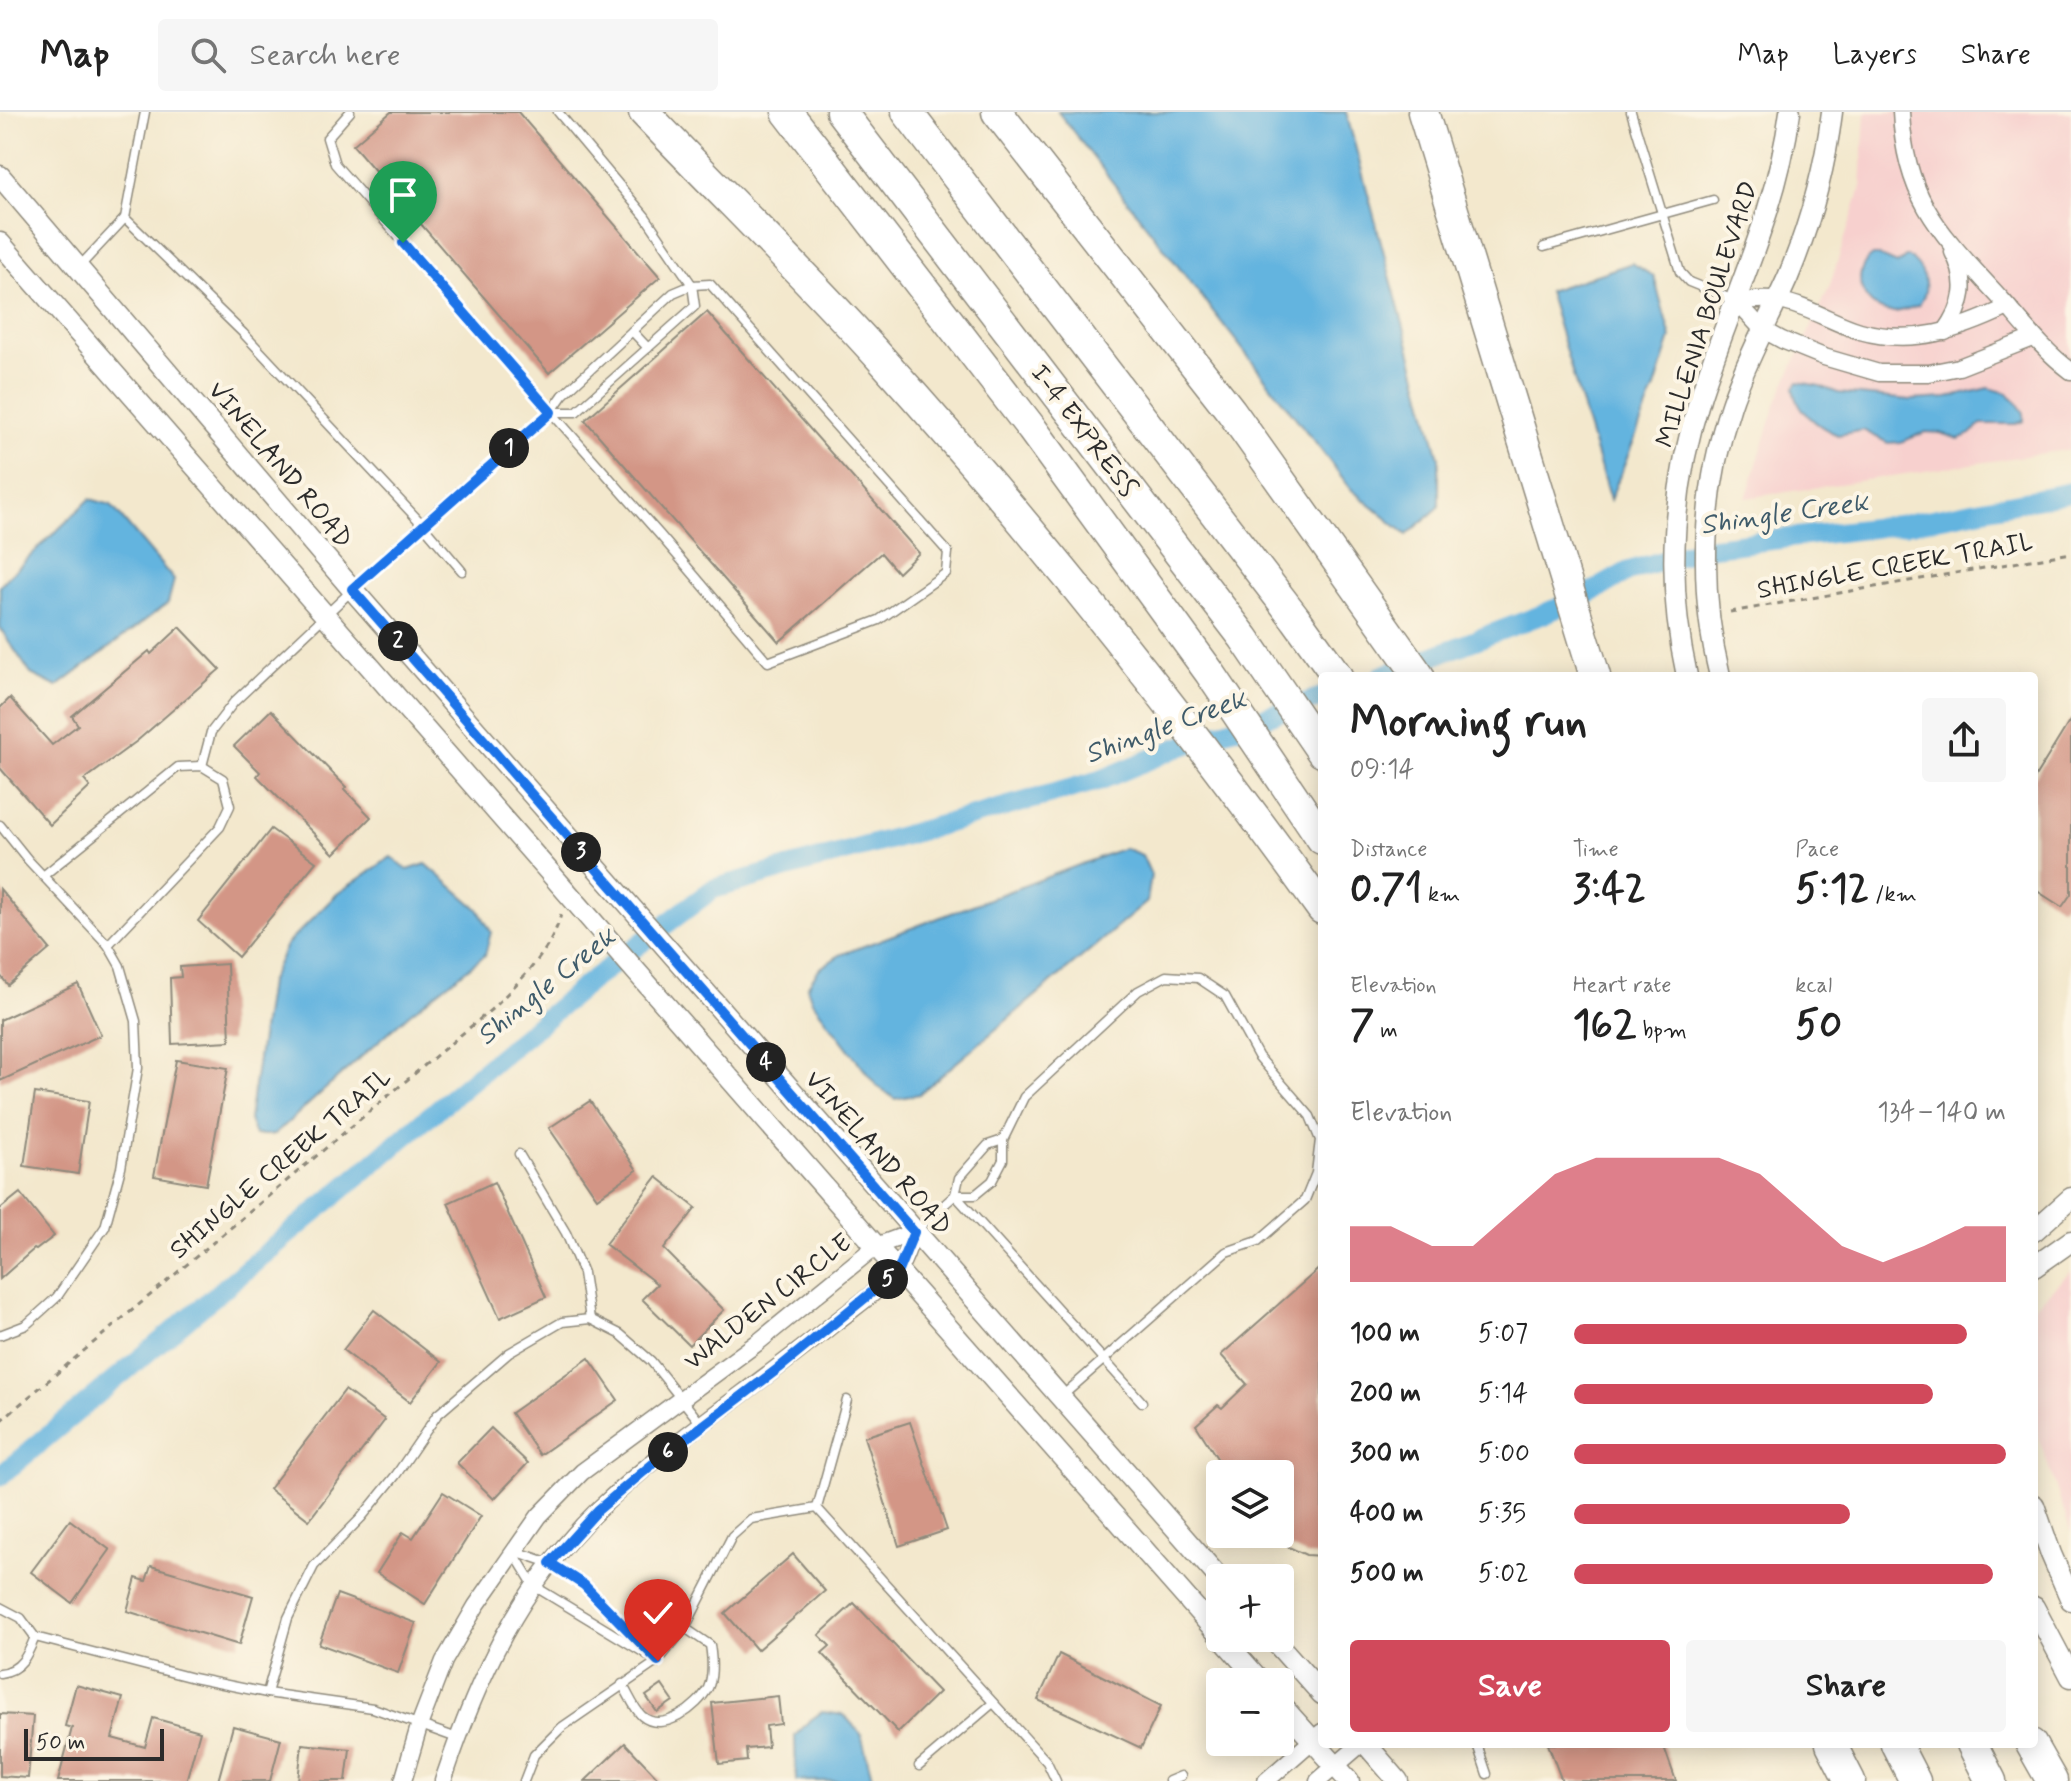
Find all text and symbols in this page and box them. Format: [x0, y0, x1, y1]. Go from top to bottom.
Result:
search box [158, 19, 718, 91]
text: Map [40, 31, 110, 80]
icon: search [186, 33, 230, 77]
text: Search here [250, 36, 401, 75]
text: Map [1738, 37, 1789, 74]
text: Layers [1833, 37, 1917, 74]
text: Share [1961, 37, 2031, 74]
pin [369, 161, 437, 243]
icon: arrive [381, 173, 425, 217]
street label: MILLENIA BOULEVARD [1649, 177, 1767, 452]
street label: I-4 EXPRESS [1022, 358, 1145, 505]
street label: VINELAND ROAD [200, 375, 359, 556]
pin: 1 [489, 428, 529, 468]
text: 1 [504, 434, 514, 462]
water label: Shingle Creek [1698, 484, 1872, 545]
street label: SHINGLE CREEK TRAIL [1755, 526, 2036, 608]
pin: 2 [378, 621, 418, 661]
text: 2 [393, 627, 403, 655]
water label: Shingle Creek [1080, 681, 1253, 774]
text: Morning run [1350, 694, 1587, 752]
button: share [1922, 698, 2006, 782]
text: 09:14 [1350, 753, 1414, 787]
pin: 3 [561, 832, 601, 872]
text: Distance [1350, 836, 1427, 864]
text: Time [1573, 836, 1619, 864]
text: Pace [1795, 836, 1839, 864]
text: 3 [576, 838, 586, 866]
text: 0.71 [1350, 864, 1422, 916]
text: 3:42 [1573, 864, 1646, 916]
text: 5:12 [1795, 864, 1869, 916]
text: km [1422, 881, 1460, 909]
text: /km [1869, 881, 1917, 909]
water label: Shingle Creek [469, 919, 625, 1054]
text: Elevation [1350, 972, 1437, 1000]
text: Heart rate [1573, 972, 1671, 1000]
text: kcal [1795, 972, 1832, 1000]
text: 7 [1350, 1000, 1374, 1052]
text: 162 [1573, 1000, 1637, 1052]
text: 50 [1795, 1000, 1842, 1052]
text: m [1374, 1017, 1398, 1045]
text: bpm [1637, 1017, 1687, 1045]
pin: 4 [746, 1042, 786, 1082]
text: 4 [760, 1048, 772, 1076]
street label: SHINGLE CREEK TRAIL [163, 1062, 399, 1268]
street label: VINELAND ROAD [796, 1064, 959, 1243]
text: Elevation [1350, 1096, 1452, 1130]
text: 134–140 m [1877, 1096, 2006, 1130]
street label: WALDEN CIRCLE [677, 1226, 859, 1379]
pin: 5 [868, 1259, 908, 1299]
text: 5 [881, 1265, 895, 1293]
text: 100 m [1350, 1317, 1420, 1351]
text: 5:07 [1478, 1317, 1528, 1351]
text: 200 m [1350, 1377, 1421, 1411]
text: 5:14 [1478, 1377, 1528, 1411]
pin: 6 [648, 1432, 688, 1472]
text: 300 m [1350, 1437, 1420, 1471]
text: 5:00 [1478, 1437, 1530, 1471]
text: 6 [662, 1438, 674, 1466]
map controls [1206, 1460, 1294, 1756]
button: layers [1206, 1460, 1294, 1548]
text: 400 m [1350, 1497, 1423, 1531]
text: 5:35 [1478, 1497, 1526, 1531]
text: 500 m [1350, 1557, 1424, 1591]
text: 5:02 [1478, 1557, 1529, 1591]
button: + [1206, 1564, 1294, 1652]
pin [624, 1579, 692, 1661]
icon: check [636, 1591, 680, 1635]
button: Save [1350, 1640, 1670, 1732]
button: Share [1686, 1640, 2006, 1732]
button: − [1206, 1668, 1294, 1756]
scale bar [24, 1725, 164, 1761]
text: 50 m [36, 1729, 85, 1757]

